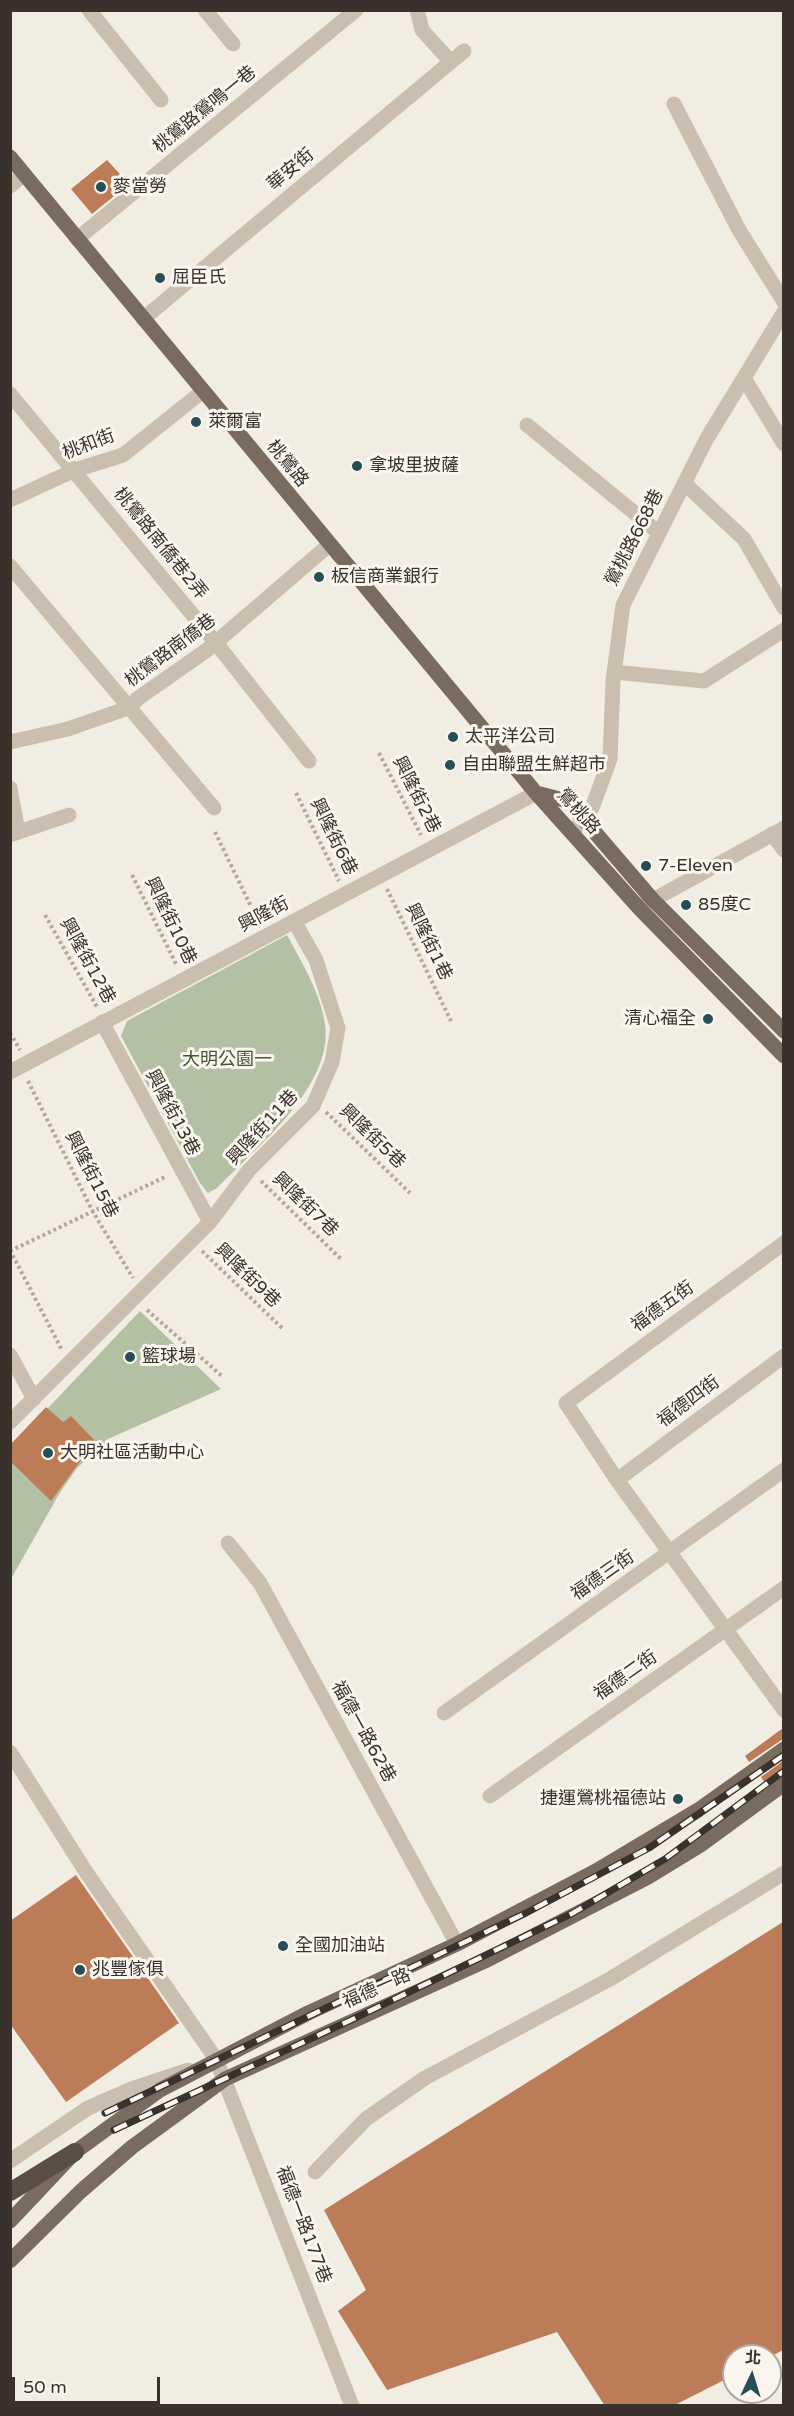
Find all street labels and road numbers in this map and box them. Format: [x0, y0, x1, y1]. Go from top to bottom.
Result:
street label: 桃鶯路鶯鳴一巷 [149, 62, 261, 158]
street label: 華安街 [263, 144, 319, 196]
street label: 桃和街 [60, 425, 118, 465]
street label: 桃鶯路 [262, 436, 312, 492]
street label: 桃鶯路南僑巷2弄 [108, 484, 212, 604]
street label: 鶯桃路668巷 [601, 486, 669, 590]
street label: 桃鶯路南僑巷 [121, 610, 221, 692]
street label: 興隆街2巷 [387, 753, 445, 837]
street label: 鶯桃路 [552, 785, 604, 839]
street label: 興隆街6巷 [305, 795, 361, 879]
street label: 興隆街10巷 [140, 874, 200, 968]
street label: 興隆街 [235, 893, 293, 937]
street label: 興隆街1巷 [400, 900, 456, 984]
street label: 興隆街12巷 [55, 914, 119, 1008]
street label: 興隆街13巷 [140, 1066, 204, 1160]
street label: 興隆街11巷 [223, 1086, 303, 1170]
street label: 興隆街5巷 [335, 1100, 409, 1174]
street label: 興隆街15巷 [60, 1128, 122, 1222]
street label: 興隆街7巷 [268, 1168, 342, 1242]
street label: 興隆街9巷 [210, 1239, 284, 1313]
street label: 福德五街 [628, 1277, 698, 1337]
street label: 福德四街 [654, 1372, 724, 1432]
street label: 福德三街 [567, 1547, 639, 1605]
street label: 福德二街 [590, 1647, 662, 1705]
street label: 福德一路62巷 [326, 1678, 400, 1786]
street label: 福德一路 [340, 1964, 414, 2014]
street label: 福德一路177巷 [271, 2163, 335, 2287]

